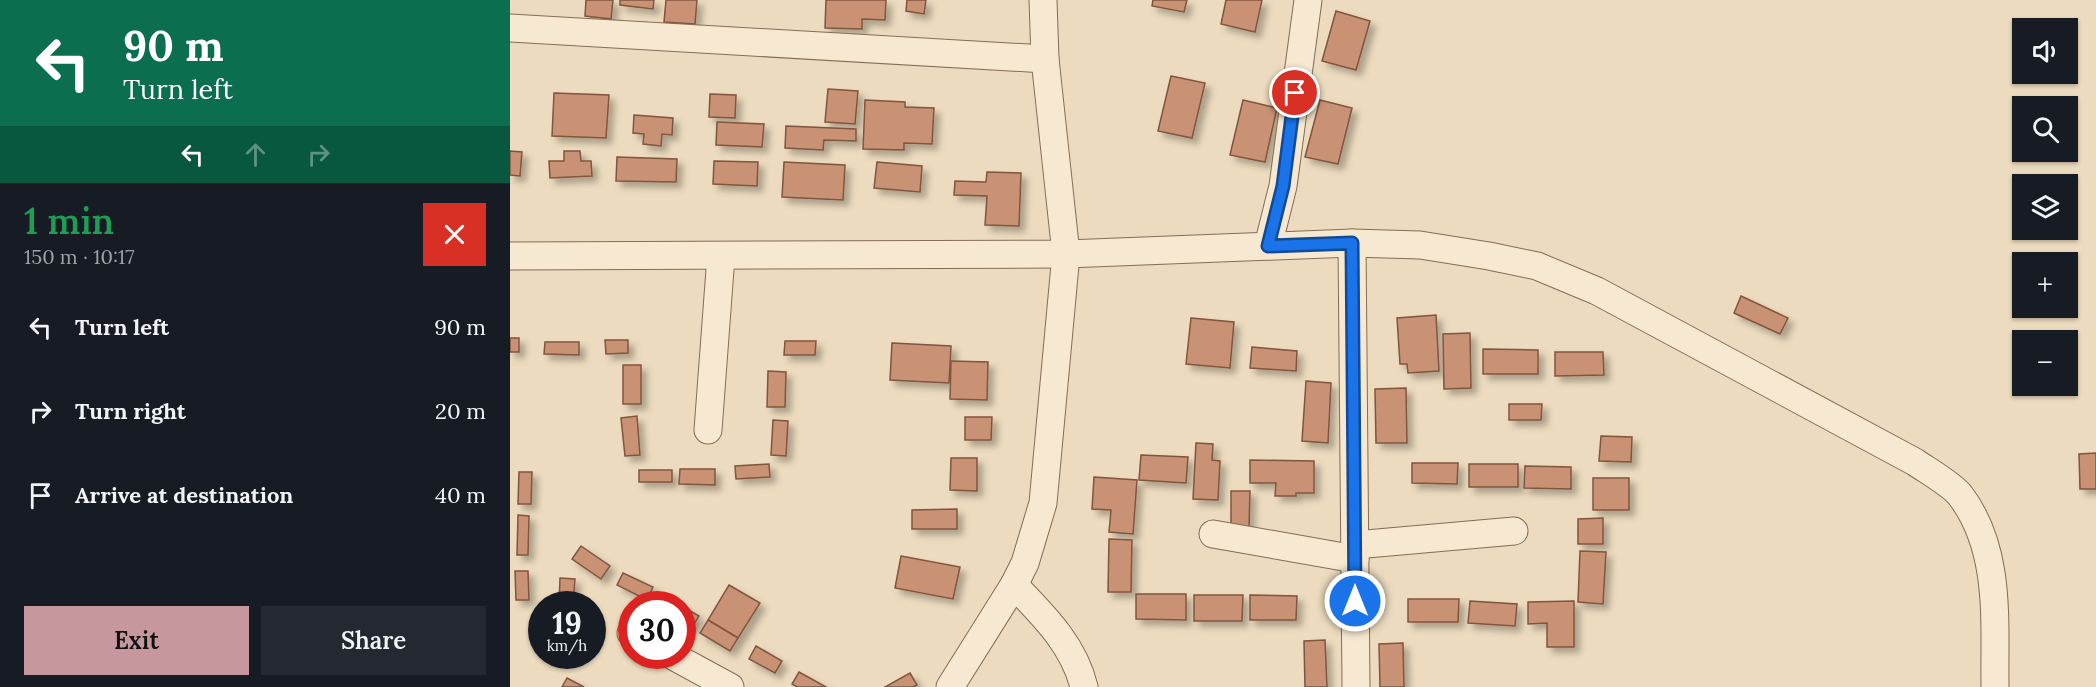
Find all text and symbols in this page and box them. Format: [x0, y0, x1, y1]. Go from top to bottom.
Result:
map controls [2012, 18, 2078, 396]
button: sound [2012, 18, 2078, 84]
text: 90 m [123, 19, 224, 73]
icon: left [24, 24, 102, 102]
pin [1269, 67, 1320, 118]
text: Turn left [123, 72, 233, 106]
icon: arrive [1278, 76, 1311, 109]
button: search [2012, 96, 2078, 162]
icon: left [176, 138, 209, 171]
icon: ahead [239, 138, 272, 171]
icon: right [302, 138, 335, 171]
button: layers [2012, 174, 2078, 240]
text: 1 min [24, 198, 114, 244]
button: close [423, 203, 486, 266]
text: 150 m · 10:17 [24, 244, 134, 269]
button: + [2012, 252, 2078, 318]
icon: left [24, 311, 57, 344]
text: Turn left [75, 313, 169, 341]
text: 90 m [434, 313, 486, 341]
button: − [2012, 330, 2078, 396]
icon: right [24, 395, 57, 428]
text: Turn right [75, 397, 186, 425]
text: 20 m [435, 397, 486, 425]
icon: arrive [24, 479, 57, 512]
text: Arrive at destination [75, 481, 293, 509]
text: 40 m [435, 481, 486, 509]
position arrow [1323, 569, 1387, 633]
speed limit sign: 30 [618, 591, 696, 669]
text: 19 [552, 604, 582, 642]
button: Exit [24, 606, 249, 675]
button: Share [261, 606, 486, 675]
text: km/h [547, 636, 587, 655]

